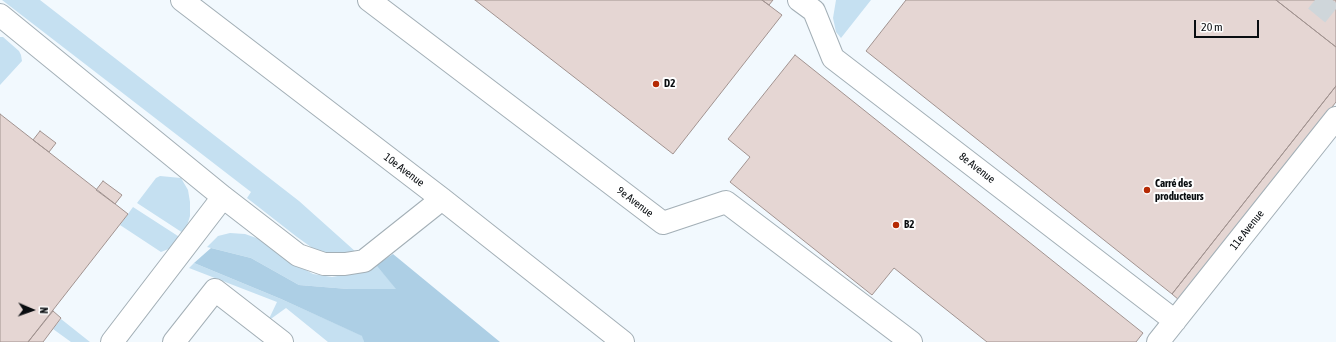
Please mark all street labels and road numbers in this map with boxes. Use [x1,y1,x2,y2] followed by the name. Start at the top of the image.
[381,150,427,190] street label: 10e Avenue
[956,150,998,186] street label: 8e Avenue
[614,184,656,220] street label: 9e Avenue
[1227,207,1267,253] street label: 11e Avenue

